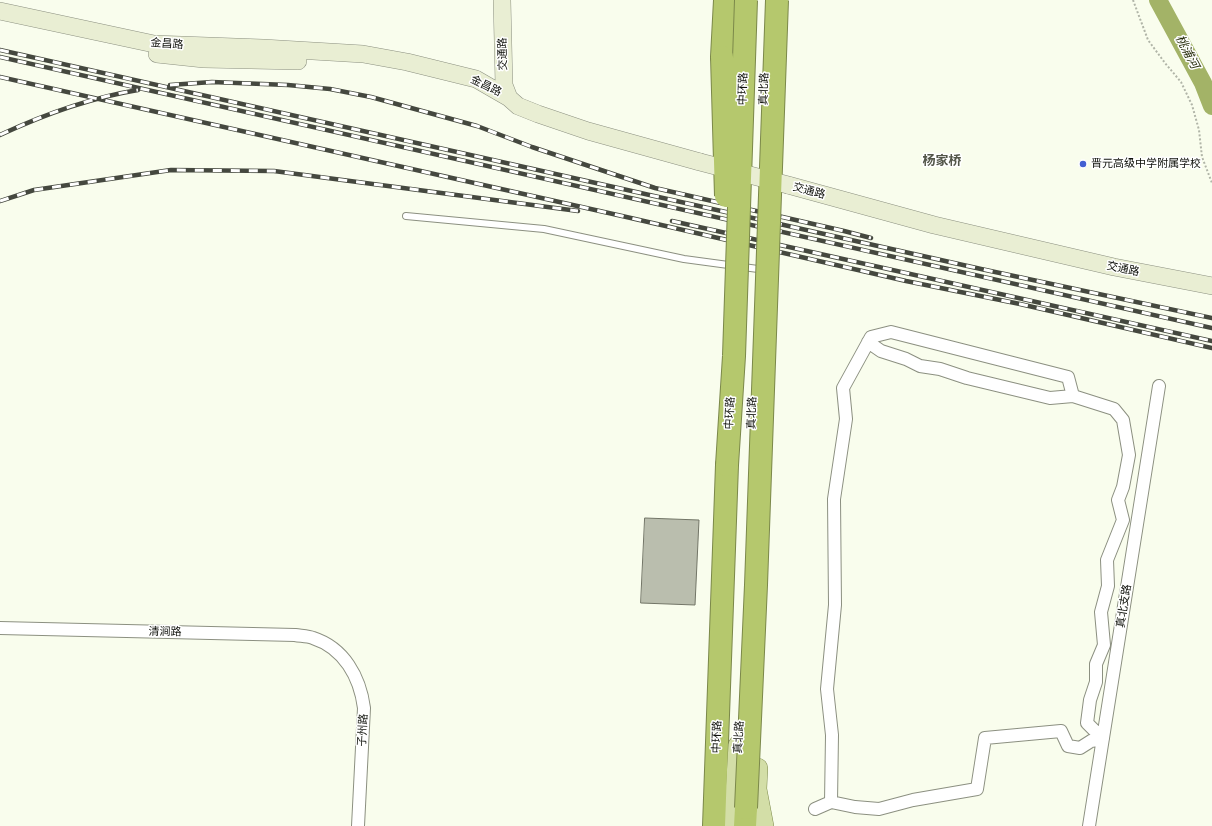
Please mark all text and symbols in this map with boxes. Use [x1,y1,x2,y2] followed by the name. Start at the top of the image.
[1172,33,1202,71] water label: 桃浦河
[150,36,184,52] street label: 金昌路
[496,37,510,71] street label: 交通路
[736,72,750,106] street label: 中环路
[757,72,771,106] street label: 真北路
[468,73,504,99] street label: 金昌路
[923,153,961,169] district label: 杨家桥
[1091,157,1201,171] place label: 晋元高级中学附属学校
[1078,159,1088,169] marker: 晋元高级中学附属学校
[791,180,827,202] street label: 交通路
[1105,259,1141,279] street label: 交通路
[723,396,737,430] street label: 中环路
[745,396,759,430] street label: 真北路
[1114,583,1134,629] street label: 真北支路
[148,625,182,639] street label: 清涧路
[356,713,370,747] street label: 子州路
[710,720,724,754] street label: 中环路
[732,720,746,754] street label: 真北路

